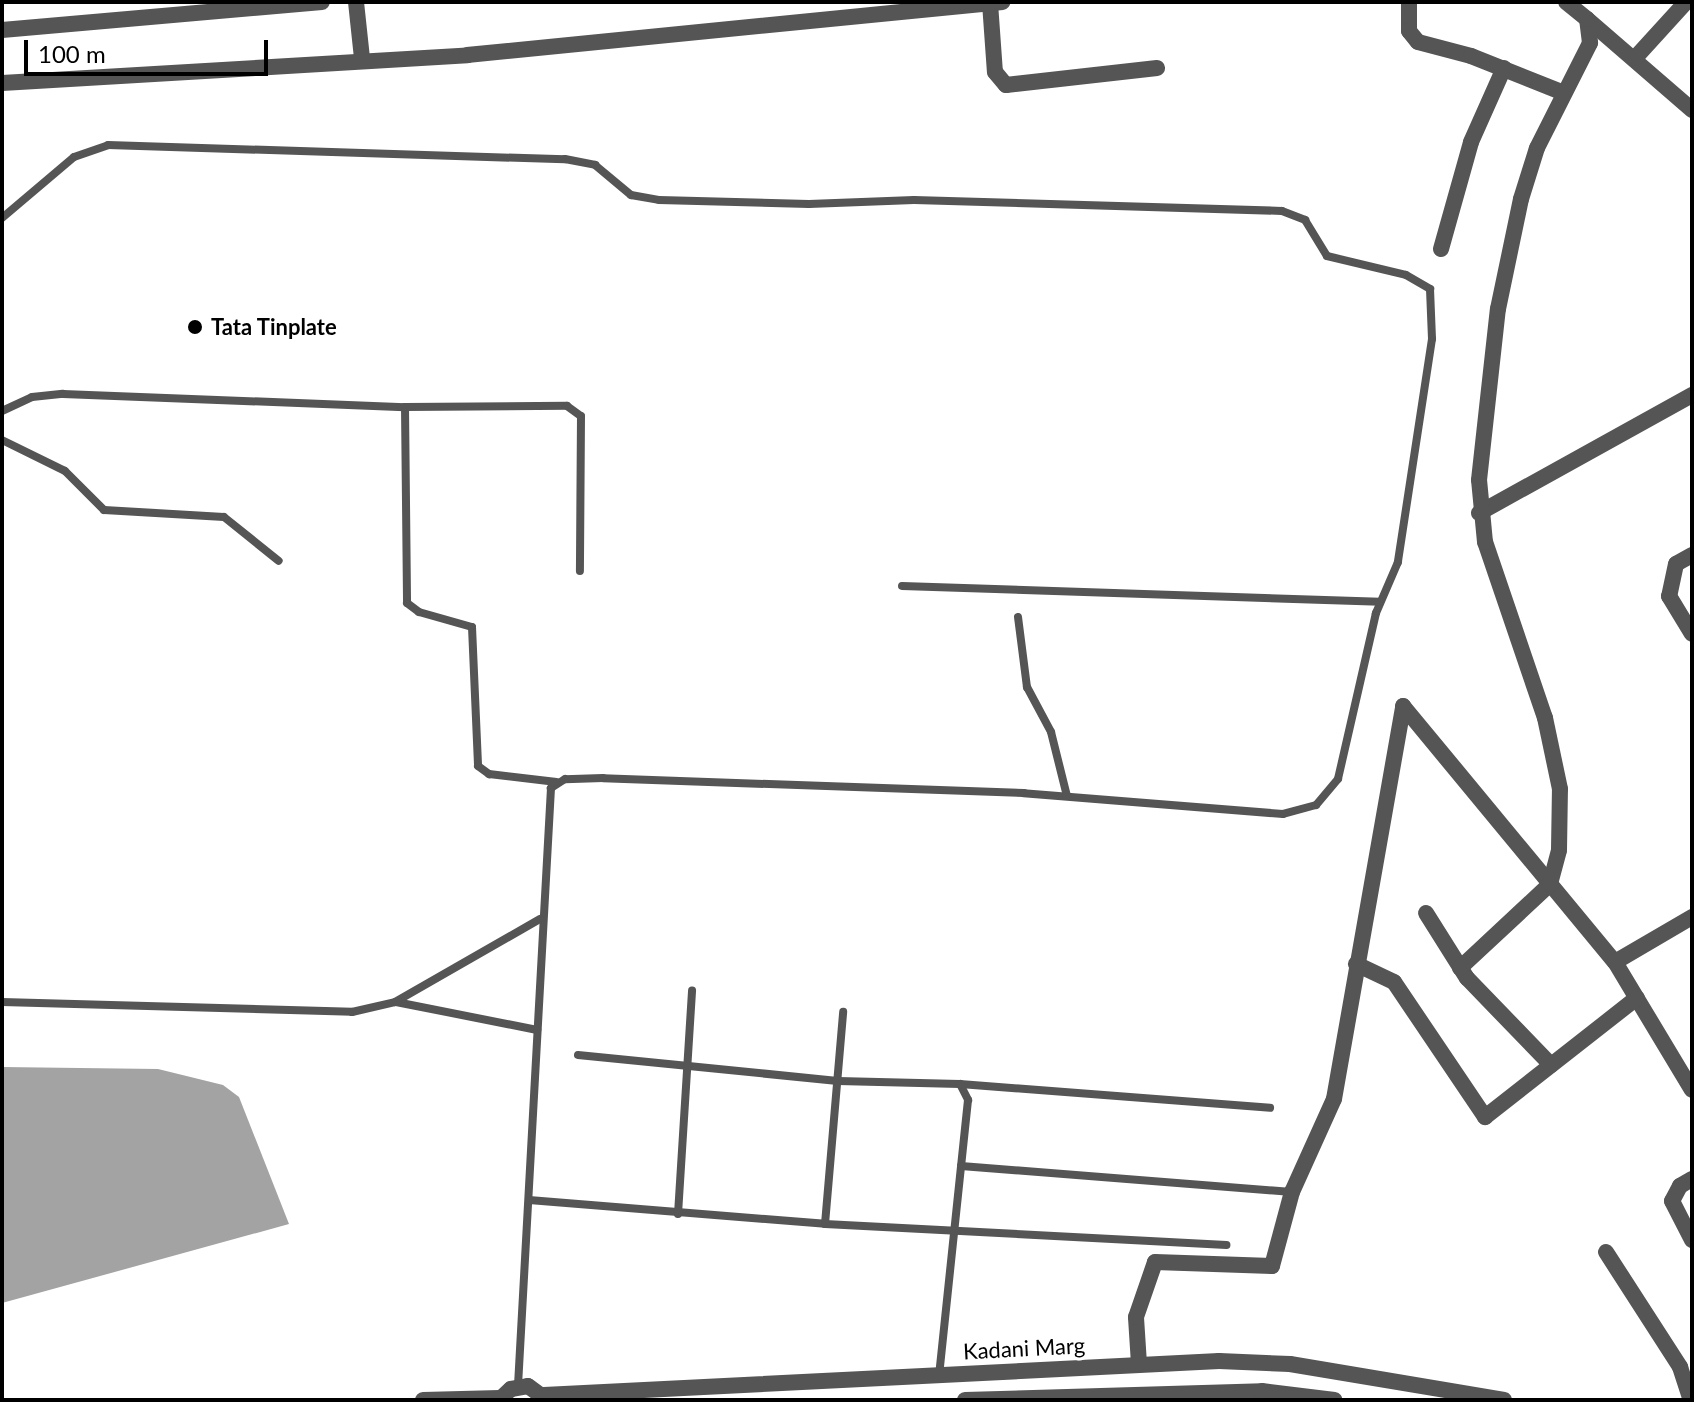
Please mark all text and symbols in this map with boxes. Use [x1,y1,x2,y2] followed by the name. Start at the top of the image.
[28,24,272,74] scale bar
[38,39,106,68] text: 100 m
[211,314,337,340] place label: Tata Tinplate
[186,318,204,336] marker: Tata Tinplate
[962,1332,1086,1364] street label: Kadani Marg

